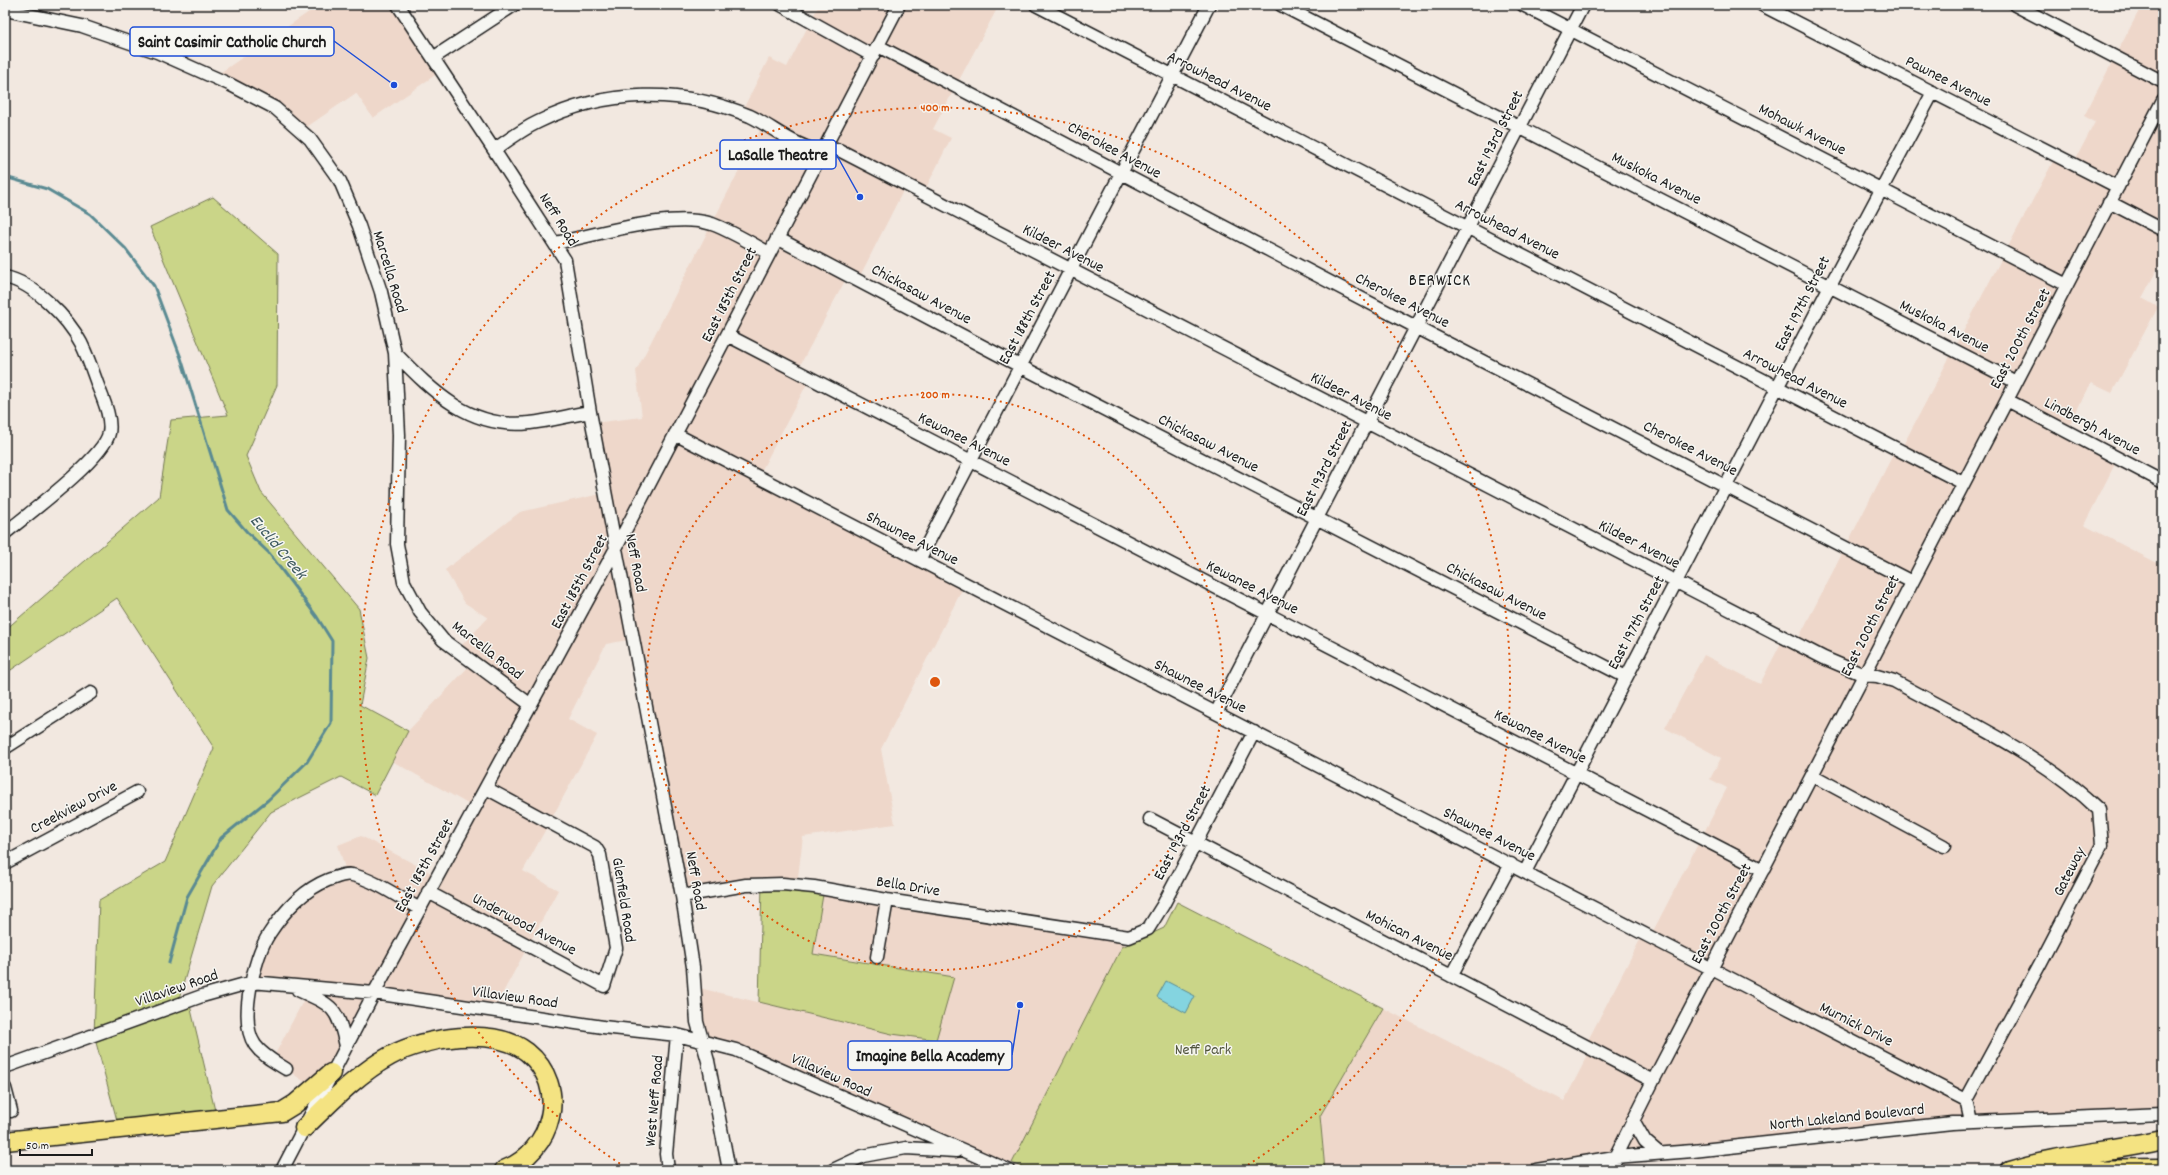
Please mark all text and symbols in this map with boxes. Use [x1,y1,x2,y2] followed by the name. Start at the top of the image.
[130,27,334,56] callout: Saint Casimir Catholic Church
[138,32,326,56] text: Saint Casimir Catholic Church
[1163,46,1275,118] street label: Arrowhead Avenue
[1901,50,1995,114] street label: Pawnee Avenue
[1462,87,1530,191] street label: East 193rd Street
[1754,98,1850,162] street label: Mohawk Avenue
[920,100,950,117] text: 400 m
[1063,117,1165,185] street label: Cherokee Avenue
[720,140,836,169] callout: LaSalle Theatre
[728,145,828,169] text: LaSalle Theatre
[1607,146,1705,212] street label: Muskoka Avenue
[533,189,583,251] street label: Neff Road
[1451,194,1563,266] street label: Arrowhead Avenue
[1018,219,1108,279] street label: Kildeer Avenue
[366,228,412,316] street label: Marcella Road
[696,243,764,347] street label: East 185th Street
[1769,252,1837,355] street label: East 197th Street
[867,259,975,331] street label: Chickasaw Avenue
[994,267,1062,369] street label: East 188th Street
[1351,267,1453,335] street label: Cherokee Avenue
[1409,270,1471,294] district label: BERWICK
[1985,284,2057,394] street label: East 200th Street
[1895,294,1993,360] street label: Muskoka Avenue
[1739,343,1851,415] street label: Arrowhead Avenue
[1306,367,1396,427] street label: Kildeer Avenue
[920,387,950,404] text: 200 m
[2040,392,2144,462] street label: Lindbergh Avenue
[914,407,1014,473] street label: Kewanee Avenue
[1153,409,1263,479] street label: Chickasaw Avenue
[1639,415,1741,483] street label: Cherokee Avenue
[1291,417,1359,521] street label: East 193rd Street
[862,506,962,572] street label: Shawnee Avenue
[243,511,312,587] water label: Euclid Creek
[1594,515,1684,575] street label: Kildeer Avenue
[545,531,615,633] street label: East 185th Street
[618,532,652,594] street label: Neff Road
[1202,555,1302,621] street label: Kewanee Avenue
[1441,557,1551,627] street label: Chickasaw Avenue
[1835,571,1907,681] street label: East 200th Street
[1602,572,1672,674] street label: East 197th Street
[446,616,528,686] street label: Marcella Road
[1150,654,1250,720] street label: Shawnee Avenue
[928,675,942,689] centre of rings
[1490,704,1590,770] street label: Kewanee Avenue
[26,775,122,841] street label: Creekview Drive
[1148,781,1218,885] street label: East 193rd Street
[1439,802,1539,868] street label: Shawnee Avenue
[390,815,460,917] street label: East 185th Street
[2048,843,2092,901] street label: Gateway
[679,850,711,912] street label: Neff Road
[605,856,641,944] street label: Glenfield Road
[1686,859,1758,969] street label: East 200th Street
[874,871,942,903] street label: Bella Drive
[468,888,580,962] street label: Underwood Avenue
[1361,904,1457,968] street label: Mohican Avenue
[132,964,222,1014] street label: Villaview Road
[471,981,559,1015] street label: Villaview Road
[1815,997,1897,1053] street label: Murnick Drive
[1175,1039,1231,1062] park label: Neff Park
[848,1041,1012,1070] callout: Imagine Bella Academy
[856,1046,1005,1070] text: Imagine Bella Academy
[787,1048,875,1104] street label: Villaview Road
[640,1054,670,1148] street label: West Neff Road
[1768,1098,1926,1138] street label: North Lakeland Boulevard
[20,1131,92,1157] scale bar
[26,1138,49,1155] text: 50 m

